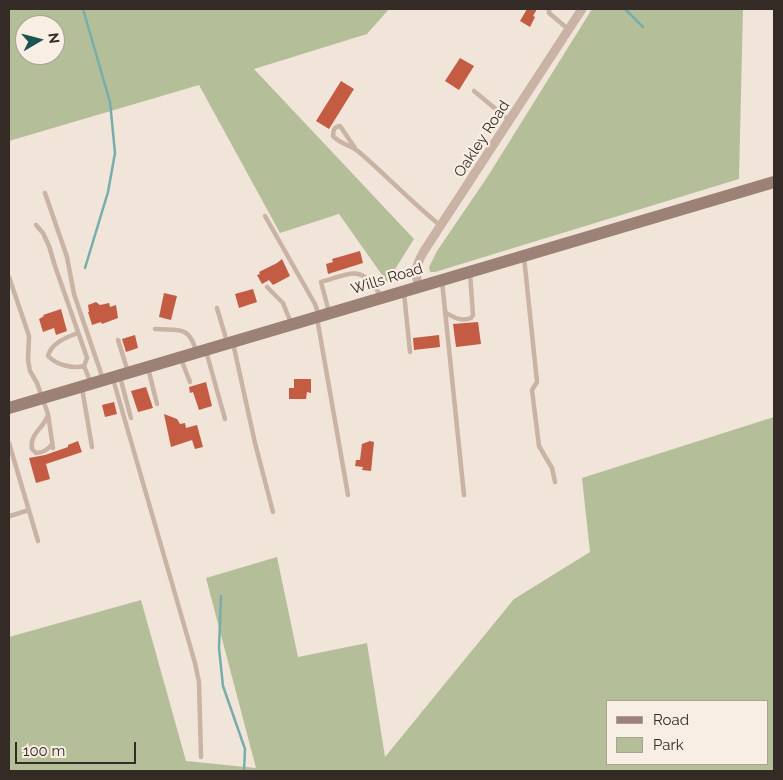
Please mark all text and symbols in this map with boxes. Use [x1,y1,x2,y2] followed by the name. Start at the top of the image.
[15,15,65,65] north arrow
[45,32,63,44] text: N
[451,97,513,181] street label: Oakley Road
[349,260,425,298] street label: Wills Road
[606,700,768,765] legend
[653,711,689,729] text: Road
[18,732,139,764] scale bar
[653,736,684,754] text: Park
[23,742,65,760] text: 100 m

